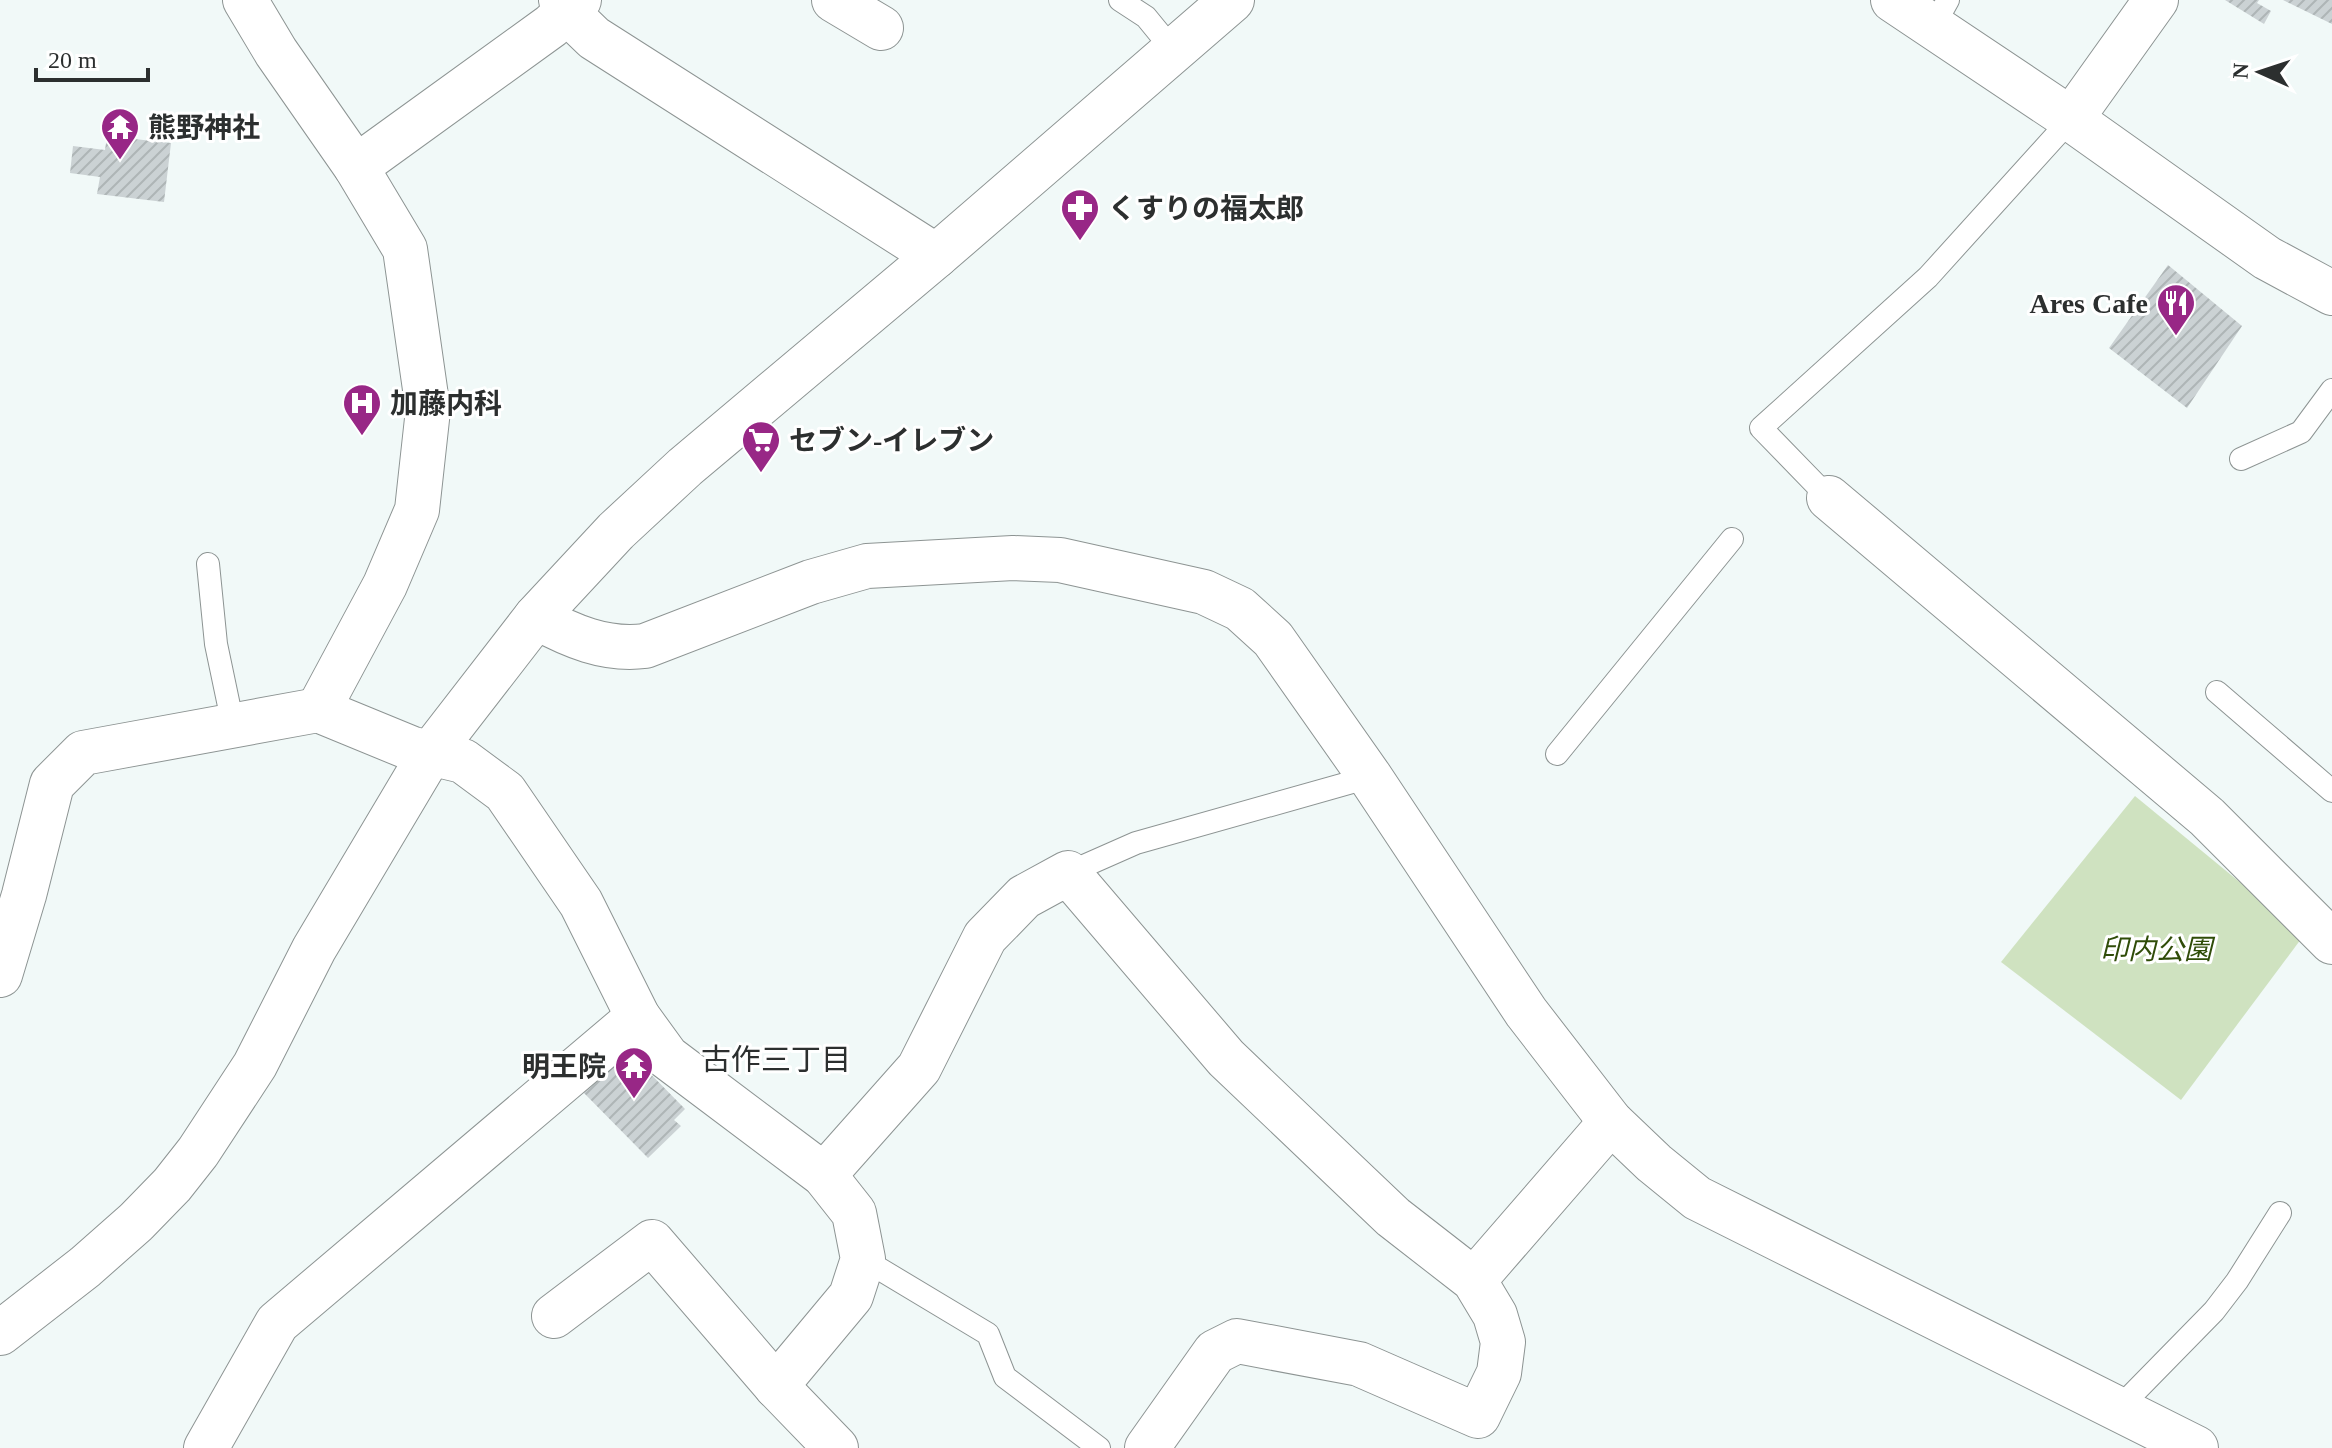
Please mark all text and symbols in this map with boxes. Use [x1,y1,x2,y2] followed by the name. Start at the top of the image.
[36,32,148,82] scale bar
[2220,32,2300,112] north arrow
[48,47,97,73] text: 20 m
[2228,62,2253,80] text: N
[99,106,141,161] temple icon: 熊野神社
[148,112,260,143] place label: 熊野神社
[1059,187,1101,242] pharmacy icon: くすりの福太郎
[1108,193,1304,224] place label: くすりの福太郎
[2155,282,2197,337] restaurant icon: Ares Cafe
[2030,288,2148,319] place label: Ares Cafe
[341,382,383,437] hospital icon: 加藤内科
[390,388,502,419] place label: 加藤内科
[740,419,782,474] supermarket icon: セブン-イレブン
[789,425,994,456] place label: セブン-イレブン
[2100,934,2216,965] park label: 印内公園
[701,1043,851,1076] district label: 古作三丁目
[613,1045,655,1100] temple icon: 明王院
[522,1051,606,1082] place label: 明王院

